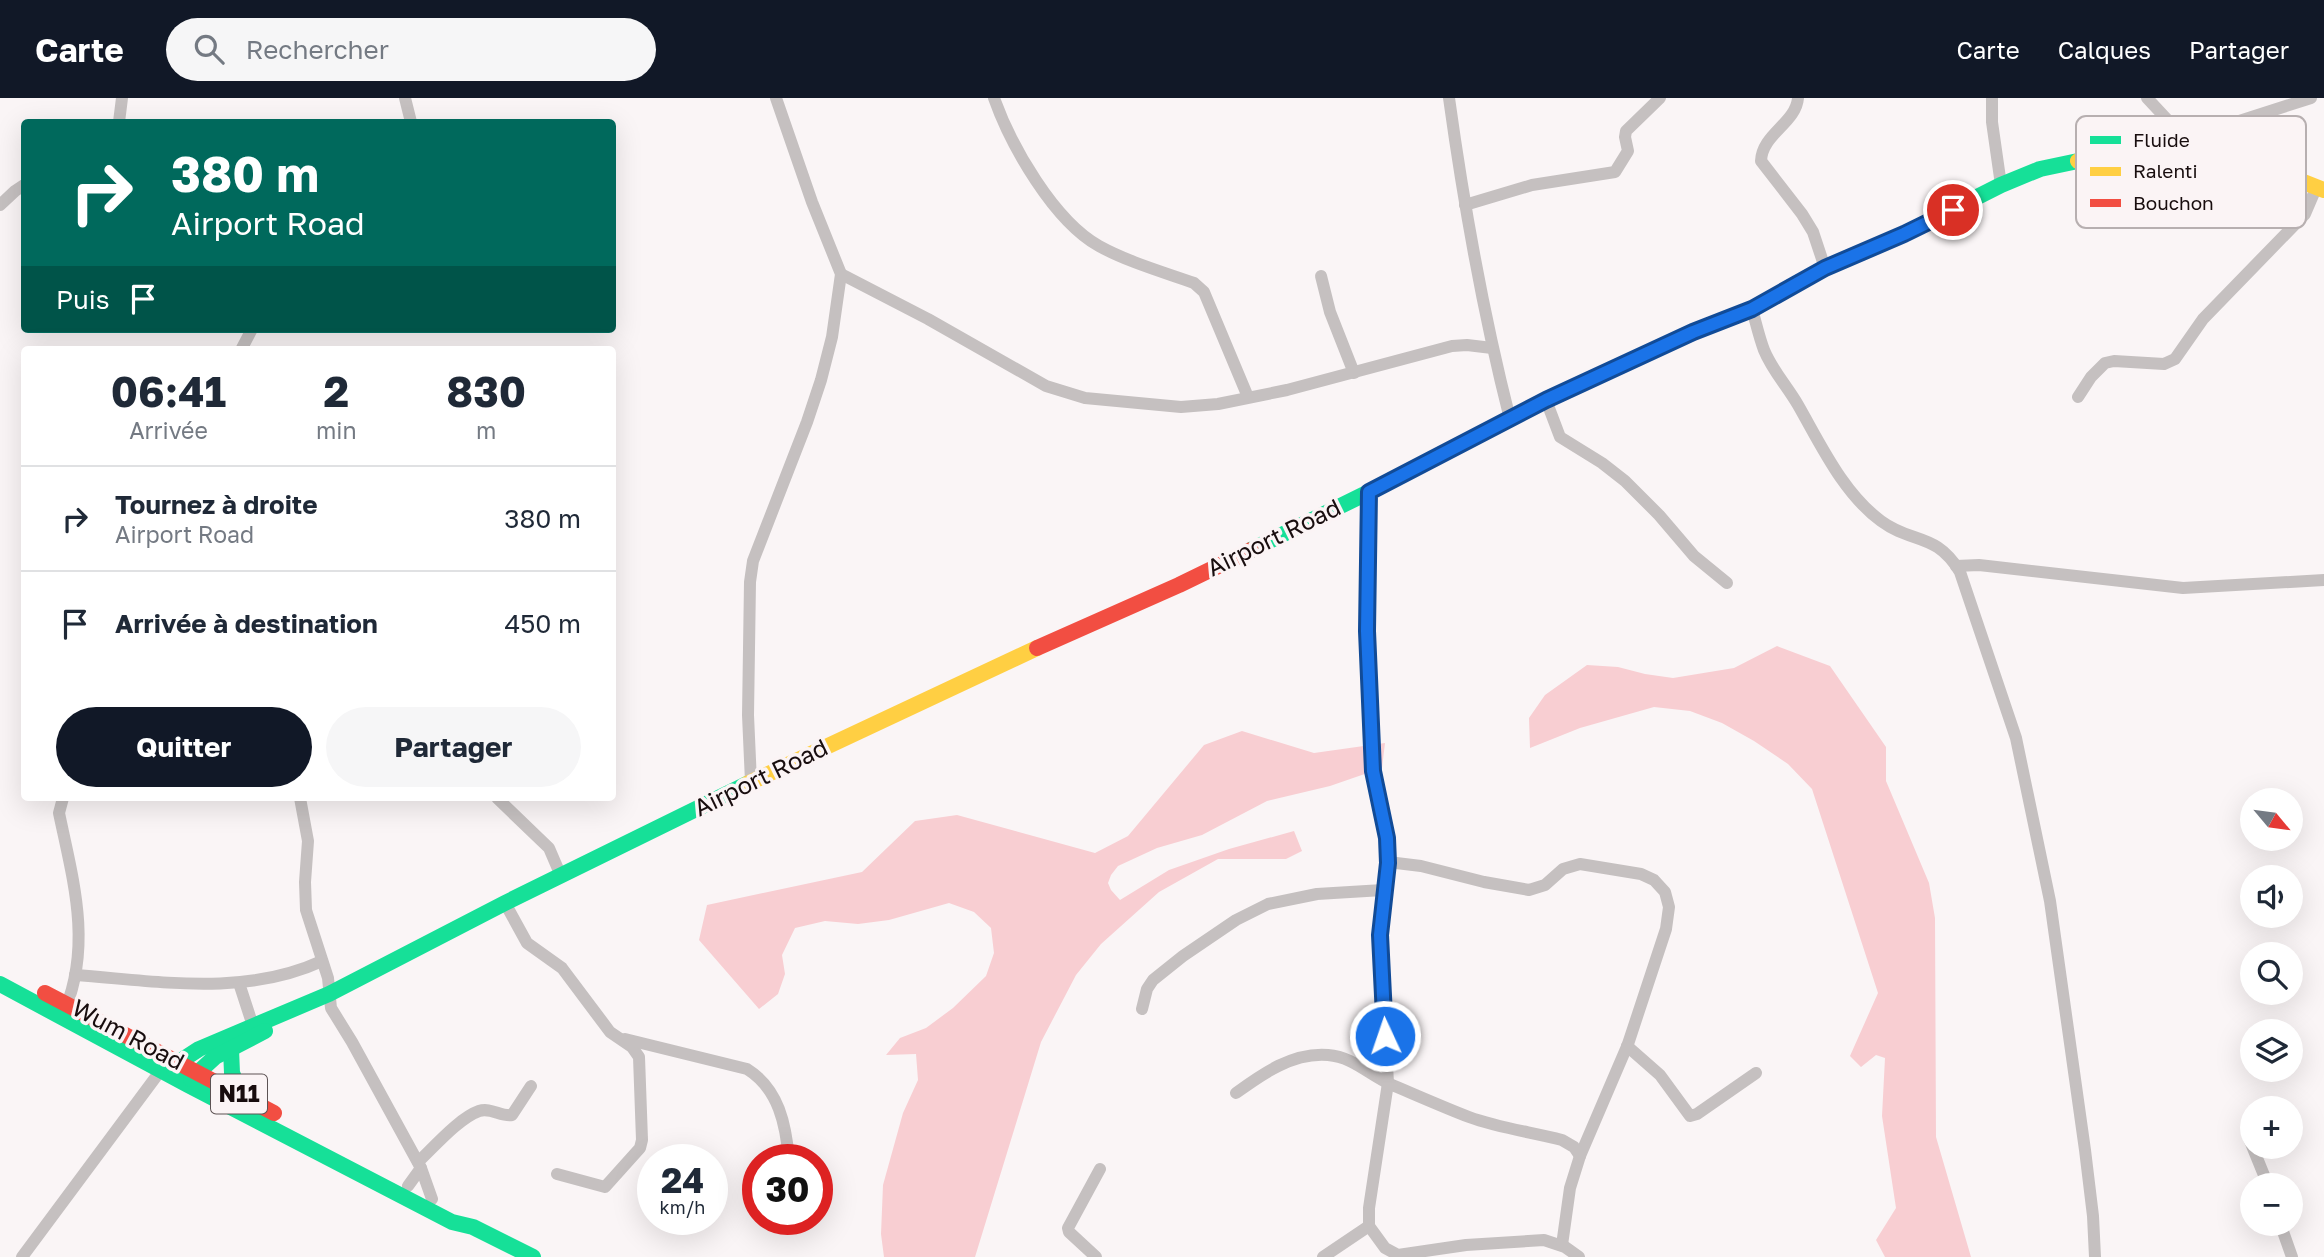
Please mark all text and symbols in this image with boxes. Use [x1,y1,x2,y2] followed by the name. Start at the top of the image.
[166,18,656,81] search box
[35,30,124,69] text: Carte
[190,30,228,68] icon: search
[246,34,389,65] text: Rechercher
[1956,35,2020,64] text: Carte
[2058,35,2151,64] text: Calques
[2189,35,2289,64] text: Partager
[2076,116,2306,228] legend
[2133,128,2190,151] text: Fluide
[171,144,319,203] text: 380 m
[56,147,147,238] icon: right
[2133,159,2198,182] text: Ralenti
[1923,180,1983,240] pin
[1934,191,1972,229] icon: arrive
[2133,191,2214,214] text: Bouchon
[171,204,365,242] text: Airport Road
[124,280,162,318] icon: arrive
[56,284,110,315] text: Puis
[111,366,226,416] text: 06:41
[323,366,349,416] text: 2
[446,366,526,416] text: 830
[129,416,208,444] text: Arrivée
[316,416,357,444] text: min
[476,416,496,444] text: m
[115,489,318,520] text: Tournez à droite
[1202,492,1345,582] street label: Airport Road
[56,500,94,538] icon: right
[504,503,581,534] text: 380 m
[115,520,254,548] text: Airport Road
[56,605,94,643] icon: arrive
[115,608,378,639] text: Arrivée à destination
[504,608,581,639] text: 450 m
[56,707,312,787] button: Quitter
[326,707,581,787] button: Partager
[689,732,832,822] street label: Airport Road
[2240,788,2303,850] north arrow
[2240,788,2303,1236] map controls
[2240,865,2303,928] button: sound
[2240,942,2303,1005] button: search
[68,992,190,1075] street label: Wum Road
[1348,999,1422,1073] position arrow
[2240,1019,2303,1082] button: layers
[211,1074,267,1113] road number: N11
[2240,1096,2303,1159] button: +
[742,1144,833,1235] speed limit sign: 30
[661,1159,704,1201] text: 24
[2240,1173,2303,1236] button: −
[660,1196,705,1218] text: km/h

